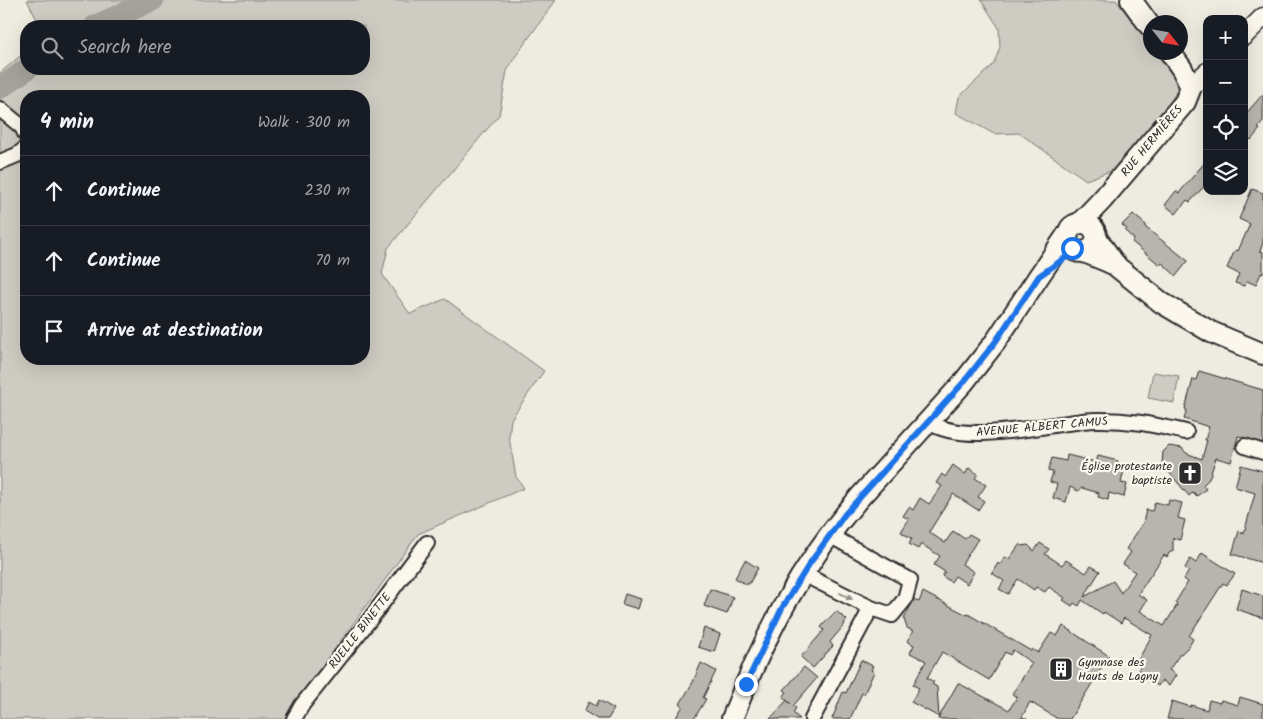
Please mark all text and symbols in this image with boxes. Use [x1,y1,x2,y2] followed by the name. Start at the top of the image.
[1143,15,1188,60] north arrow
[1203,15,1248,195] map controls
[1203,15,1248,60] button: +
[20,20,370,75] search box
[78,33,172,63] text: Search here
[38,34,66,62] icon: search
[1203,60,1248,105] button: −
[1116,100,1188,181] street label: RUE HERMIÈRES
[1203,105,1248,150] button: locate
[40,106,94,139] text: 4 min
[258,110,350,135] text: Walk · 300 m
[1203,150,1248,195] button: layers
[87,176,160,206] text: Continue
[40,177,68,205] icon: ahead
[304,178,350,203] text: 230 m
[1061,237,1084,260] route start
[87,246,160,276] text: Continue
[40,247,68,275] icon: ahead
[315,248,350,273] text: 70 m
[87,316,263,346] text: Arrive at destination
[40,317,68,345] icon: arrive
[975,412,1109,442] street label: AVENUE ALBERT CAMUS
[1081,457,1173,490] place label: Église protestante baptiste
[1177,460,1203,486] church icon: Église protestante baptiste
[324,588,397,673] street label: RUELLE BINETTE
[839,592,854,600] one-way arrow
[1078,653,1158,686] place label: Gymnase des Hauts de Lagny
[1048,656,1074,682] building icon: Gymnase des Hauts de Lagny
[735,673,758,696] route end

